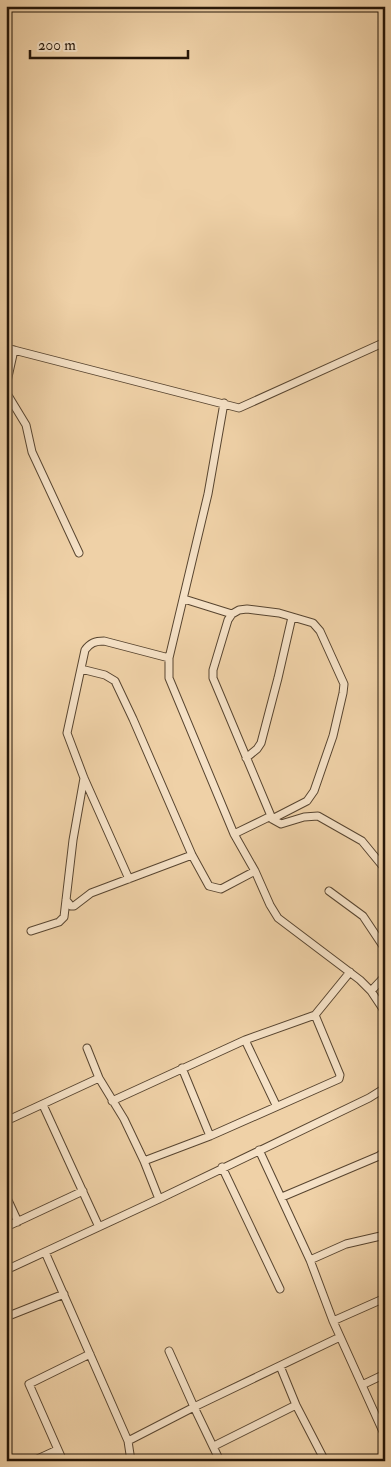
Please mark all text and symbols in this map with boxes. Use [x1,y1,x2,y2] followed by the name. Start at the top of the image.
[30,28,188,60] scale bar
[38,36,76,55] text: 200 m

